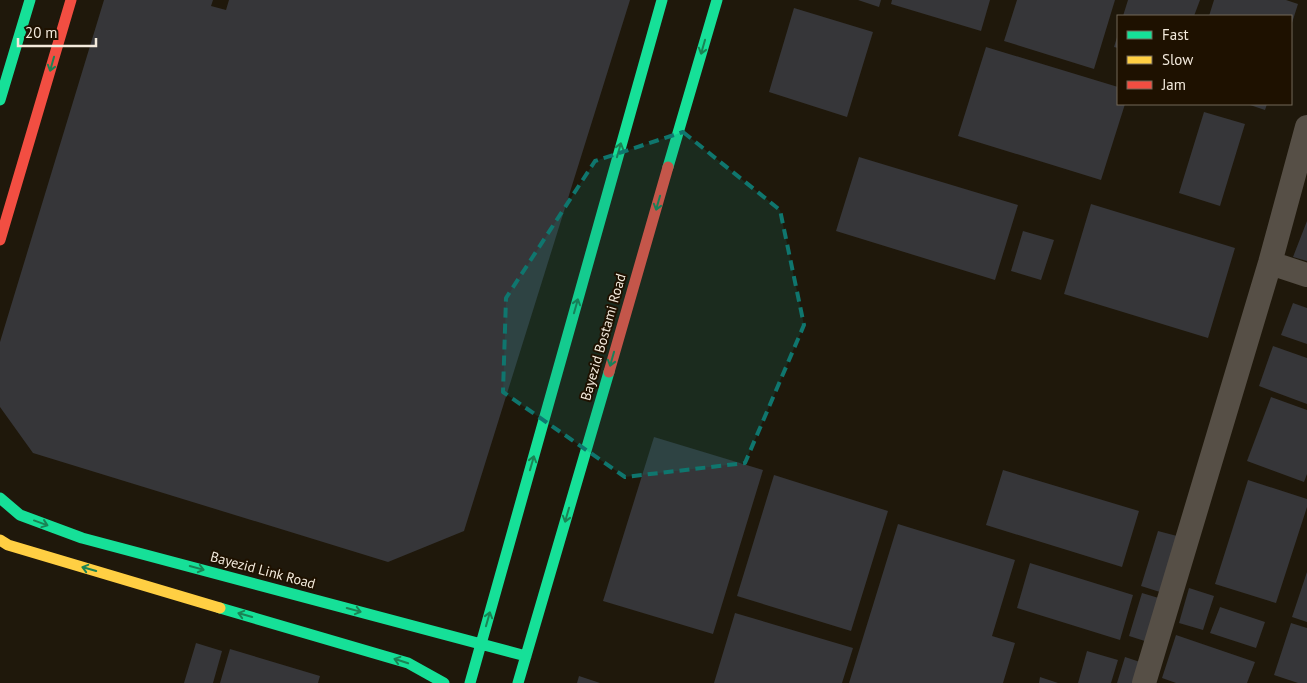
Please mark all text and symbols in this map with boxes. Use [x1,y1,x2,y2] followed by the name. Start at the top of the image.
[18,15,95,47] scale bar
[1117,15,1292,105] legend
[25,23,58,42] text: 20 m
[1162,25,1189,44] text: Fast
[698,38,708,54] one-way arrow
[1162,50,1193,69] text: Slow
[47,55,57,71] one-way arrow
[1161,75,1186,94] text: Jam
[615,142,625,158] one-way arrow
[652,194,662,210] one-way arrow
[576,271,630,403] street label: Bayezid Bostami Road
[571,299,581,315] one-way arrow
[607,350,617,366] one-way arrow
[527,455,537,471] one-way arrow
[561,506,571,522] one-way arrow
[33,519,48,528] one-way arrow
[208,547,318,593] street label: Bayezid Link Road
[81,564,97,574] one-way arrow
[189,564,205,573] one-way arrow
[346,606,362,615] one-way arrow
[237,610,253,620] one-way arrow
[484,612,493,628] one-way arrow
[393,656,409,666] one-way arrow

